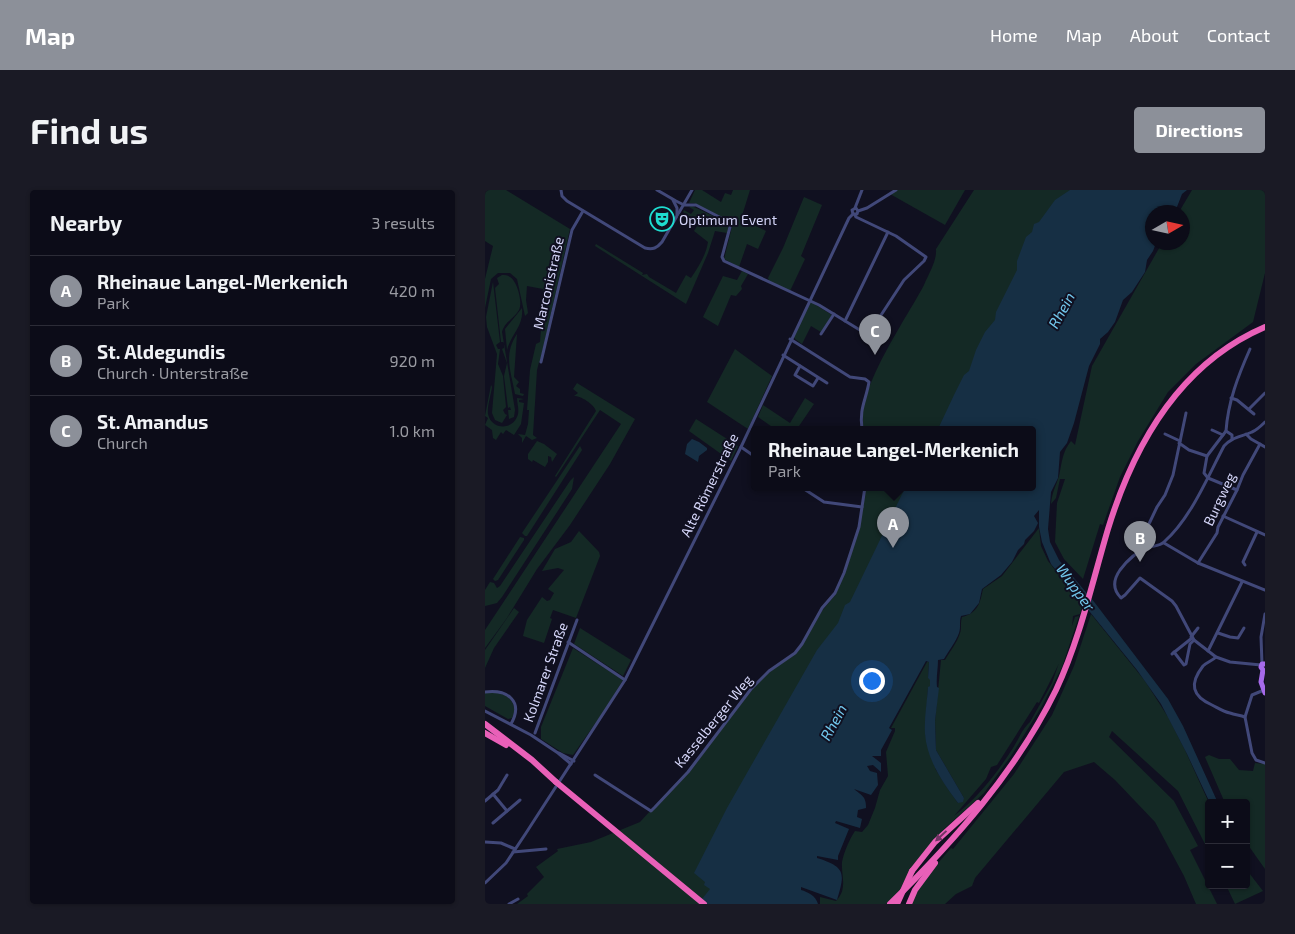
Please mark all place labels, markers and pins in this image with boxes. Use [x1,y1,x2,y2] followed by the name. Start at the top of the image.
[649,206,675,232] theatre icon: Optimum Event
[679,211,777,228] place label: Optimum Event
[859,314,891,355] pin: C
[877,507,909,548] pin: A
[1124,521,1156,562] pin: B

